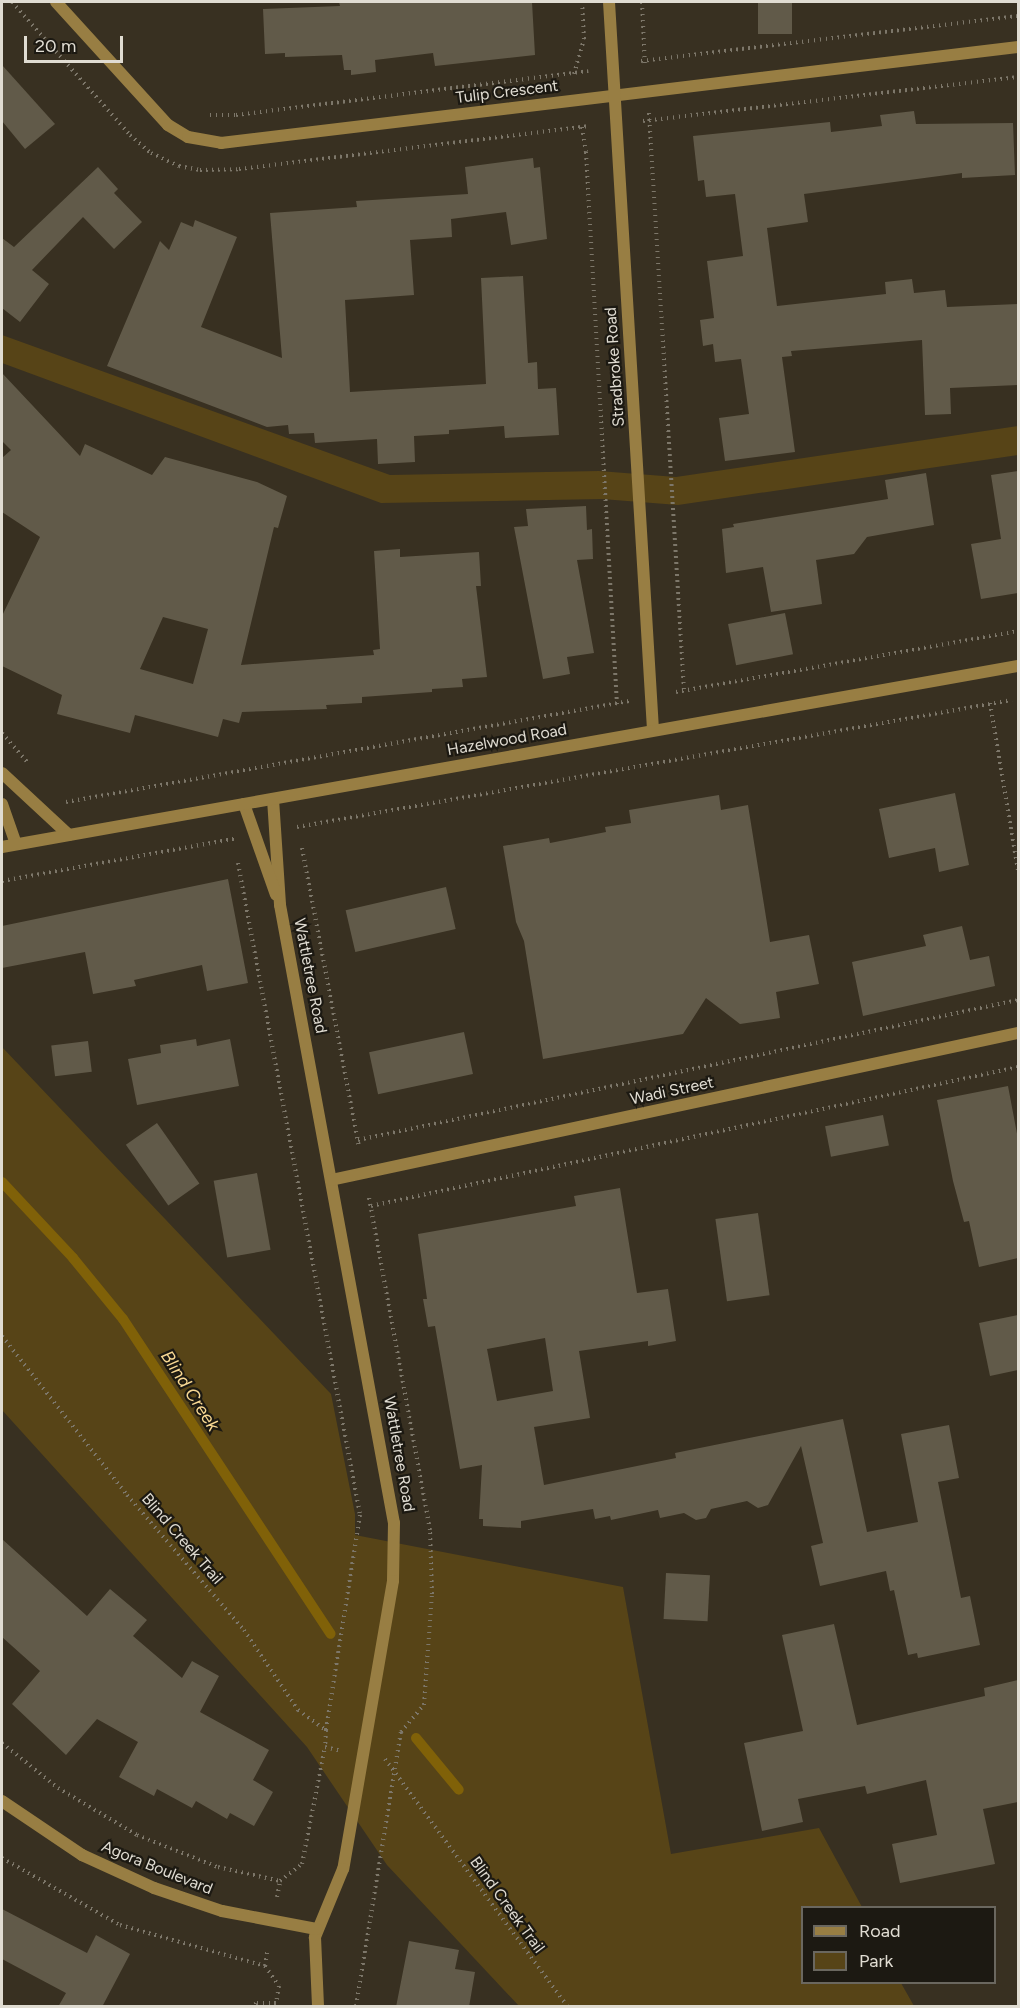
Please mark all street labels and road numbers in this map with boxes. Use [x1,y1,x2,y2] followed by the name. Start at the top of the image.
[455,76,559,108] street label: Tulip Crescent
[601,306,629,428] street label: Stradbroke Road
[446,720,568,760] street label: Hazelwood Road
[289,917,331,1035] street label: Wattletree Road
[629,1073,715,1109] street label: Wadi Street
[379,1395,419,1513] street label: Wattletree Road
[137,1490,227,1588] street label: Blind Creek Trail
[99,1837,215,1899] street label: Agora Boulevard
[466,1853,548,1957] street label: Blind Creek Trail

